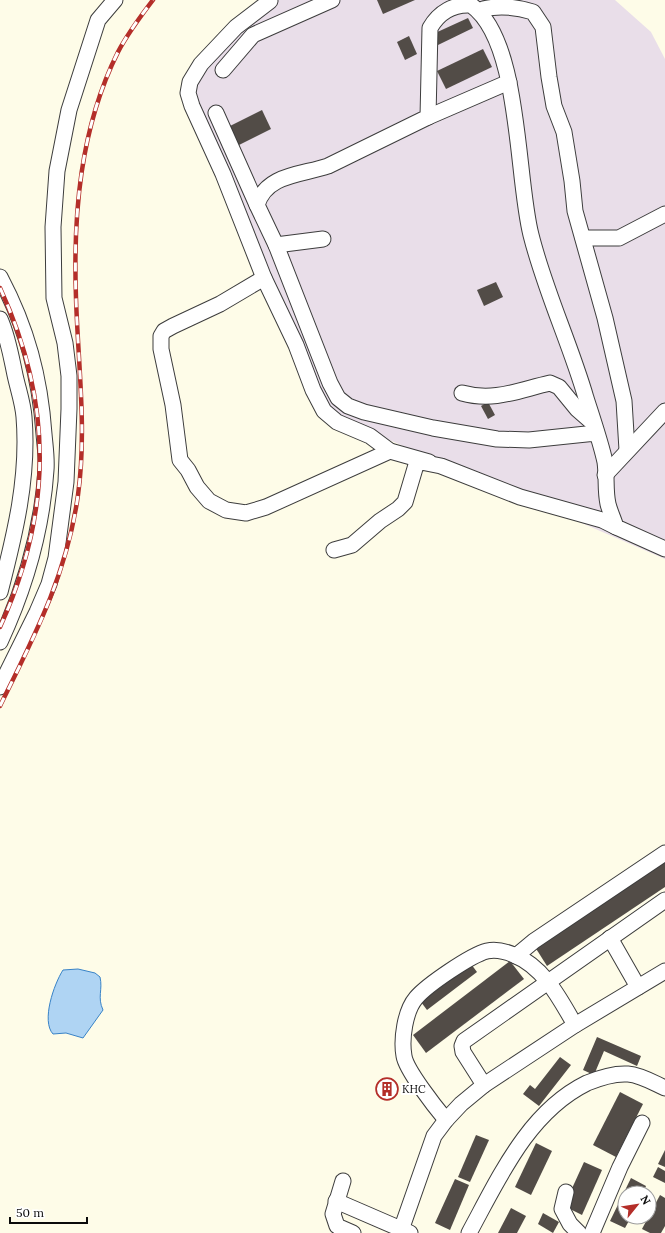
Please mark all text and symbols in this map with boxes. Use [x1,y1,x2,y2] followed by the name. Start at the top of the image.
[374,1076,400,1102] building icon: КНС
[402,1082,426,1096] place label: КНС
[617,1185,657,1225] north arrow
[637,1193,654,1208] text: N
[10,1199,87,1225] scale bar
[16,1205,44,1220] text: 50 m

